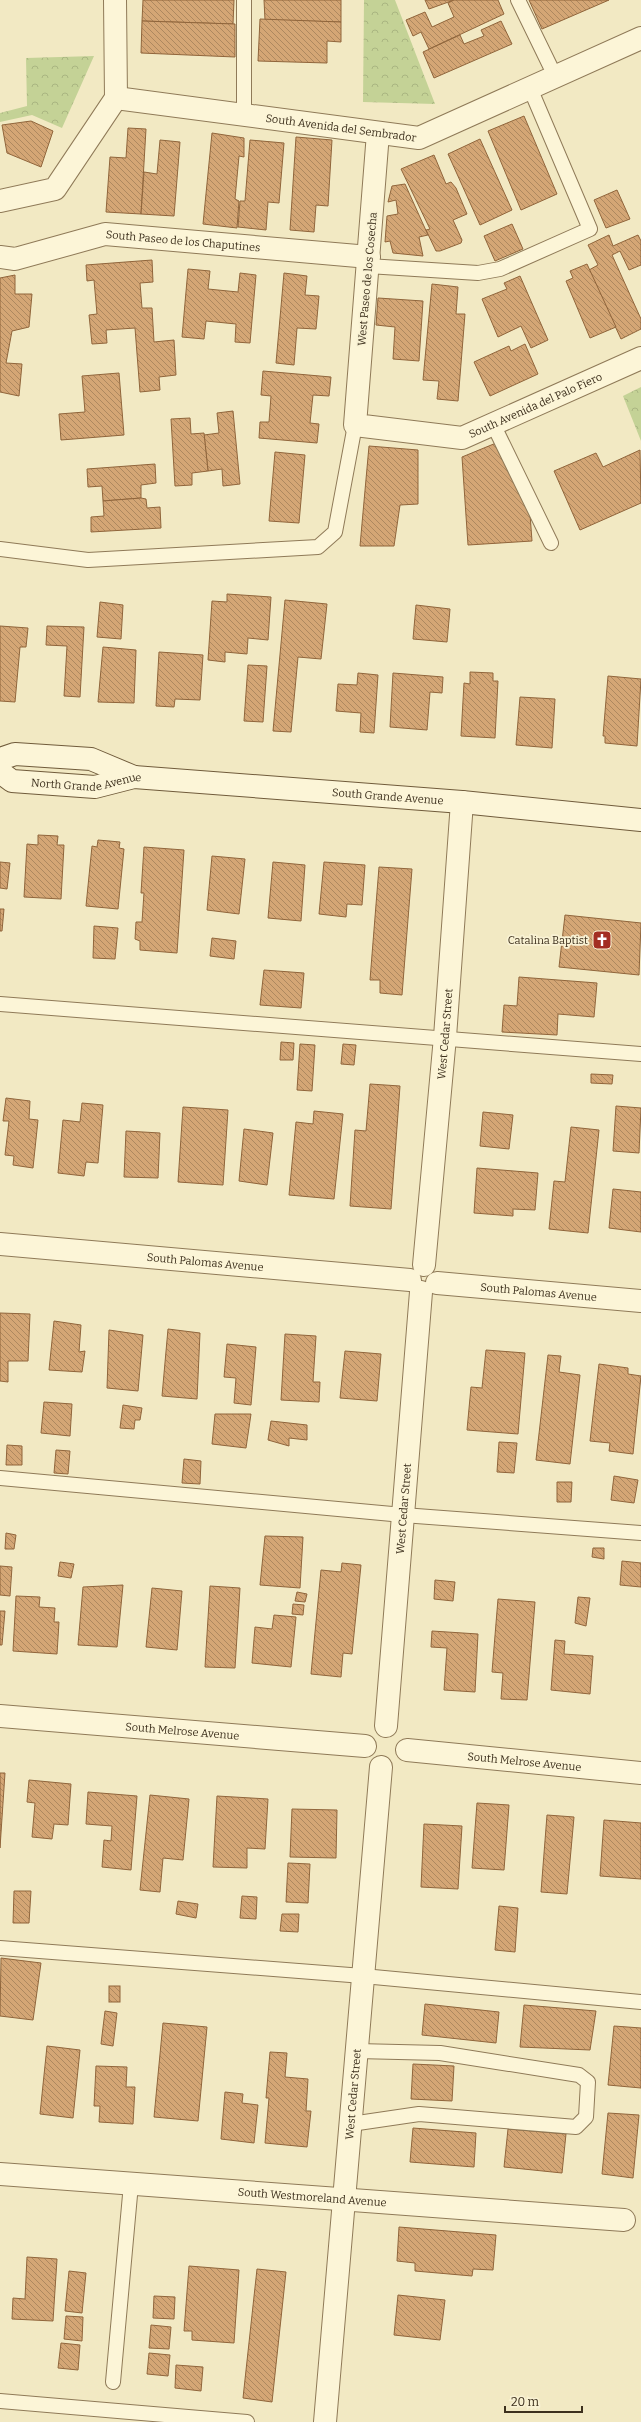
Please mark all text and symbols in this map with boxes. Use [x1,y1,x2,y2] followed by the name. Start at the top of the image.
[265,112,417,145] street label: South Avenida del Sembrador
[355,212,380,347] street label: West Paseo de los Cosecha
[105,228,261,255] street label: South Paseo de los Chaputines
[467,370,604,441] street label: South Avenida del Palo Fiero
[31,771,142,794] street label: North Grande Avenue
[332,786,444,808] street label: South Grande Avenue
[591,929,613,951] church icon: Catalina Baptist
[508,934,588,947] place label: Catalina Baptist
[435,988,455,1080] street label: West Cedar Street
[146,1251,264,1274] street label: South Palomas Avenue
[480,1281,597,1304] street label: South Palomas Avenue
[394,1463,414,1555] street label: West Cedar Street
[125,1720,240,1743] street label: South Melrose Avenue
[467,1750,582,1774] street label: South Melrose Avenue
[343,2048,364,2140] street label: West Cedar Street
[237,2186,387,2209] street label: South Westmoreland Avenue
[505,2388,582,2414] scale bar
[511,2395,540,2409] text: 20 m

